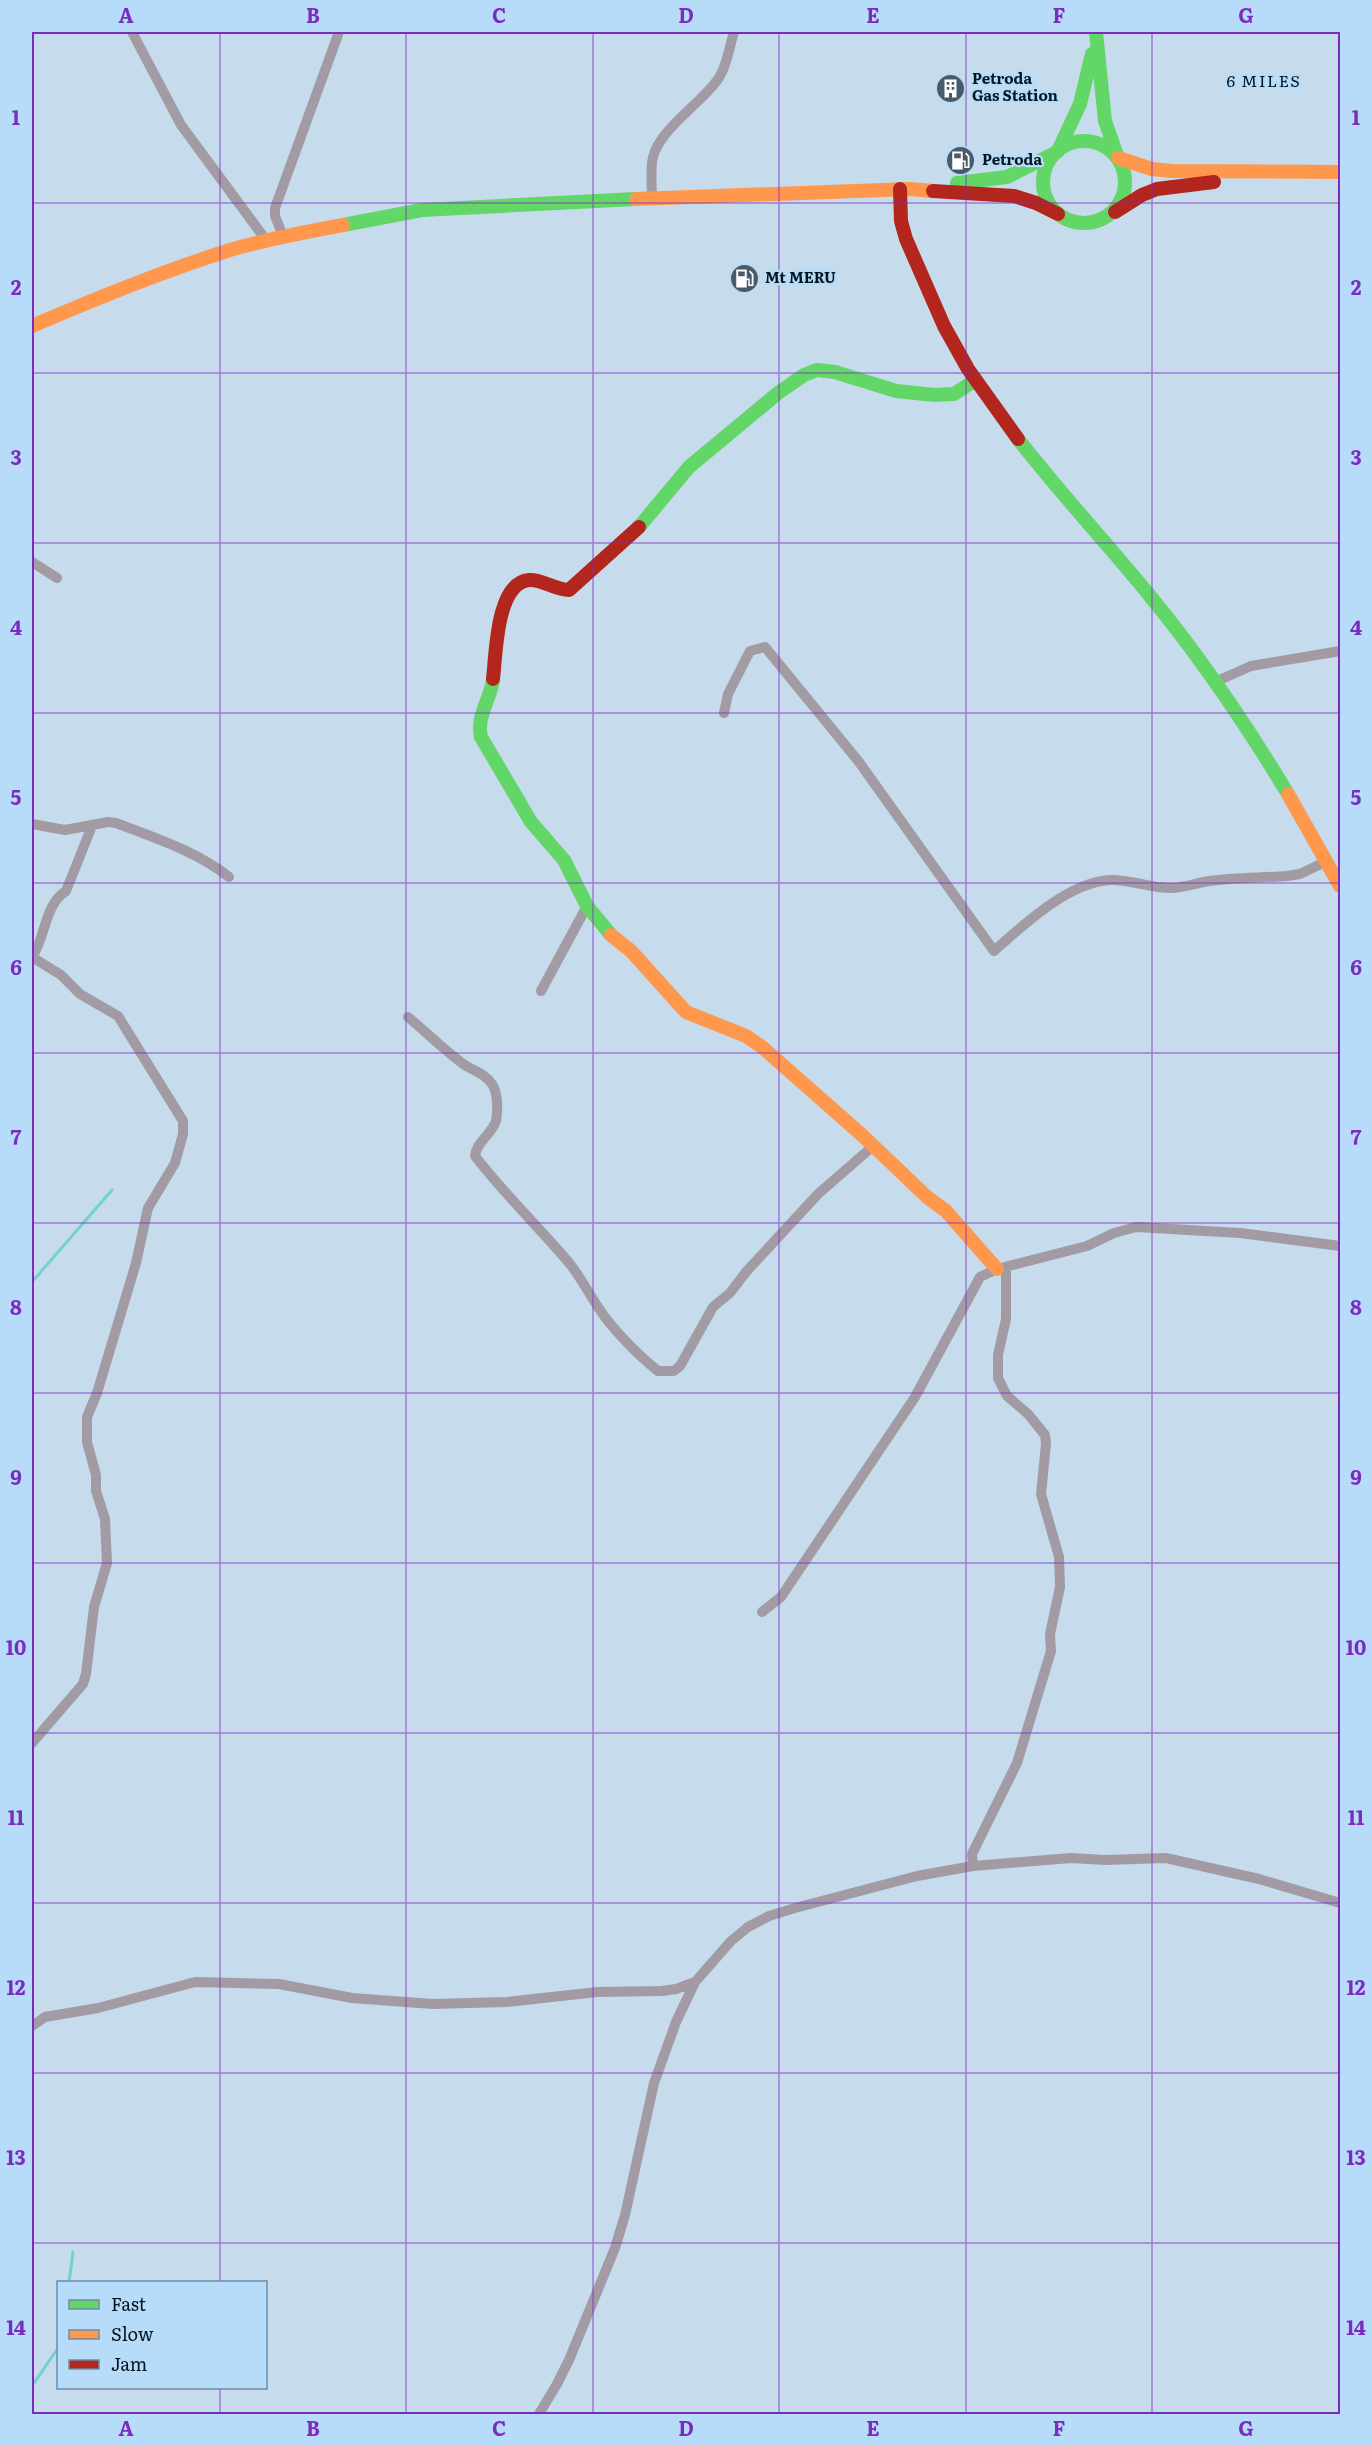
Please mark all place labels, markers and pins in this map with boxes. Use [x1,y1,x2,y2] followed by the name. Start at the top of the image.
[972,66,1059,106] place label: Petroda Gas Station
[935,72,967,104] building icon: Petroda Gas Station
[945,144,977,176] fuel station icon: Petroda
[982,147,1042,170] place label: Petroda
[728,262,760,294] fuel station icon: Mt MERU
[765,265,836,288] place label: Mt MERU

